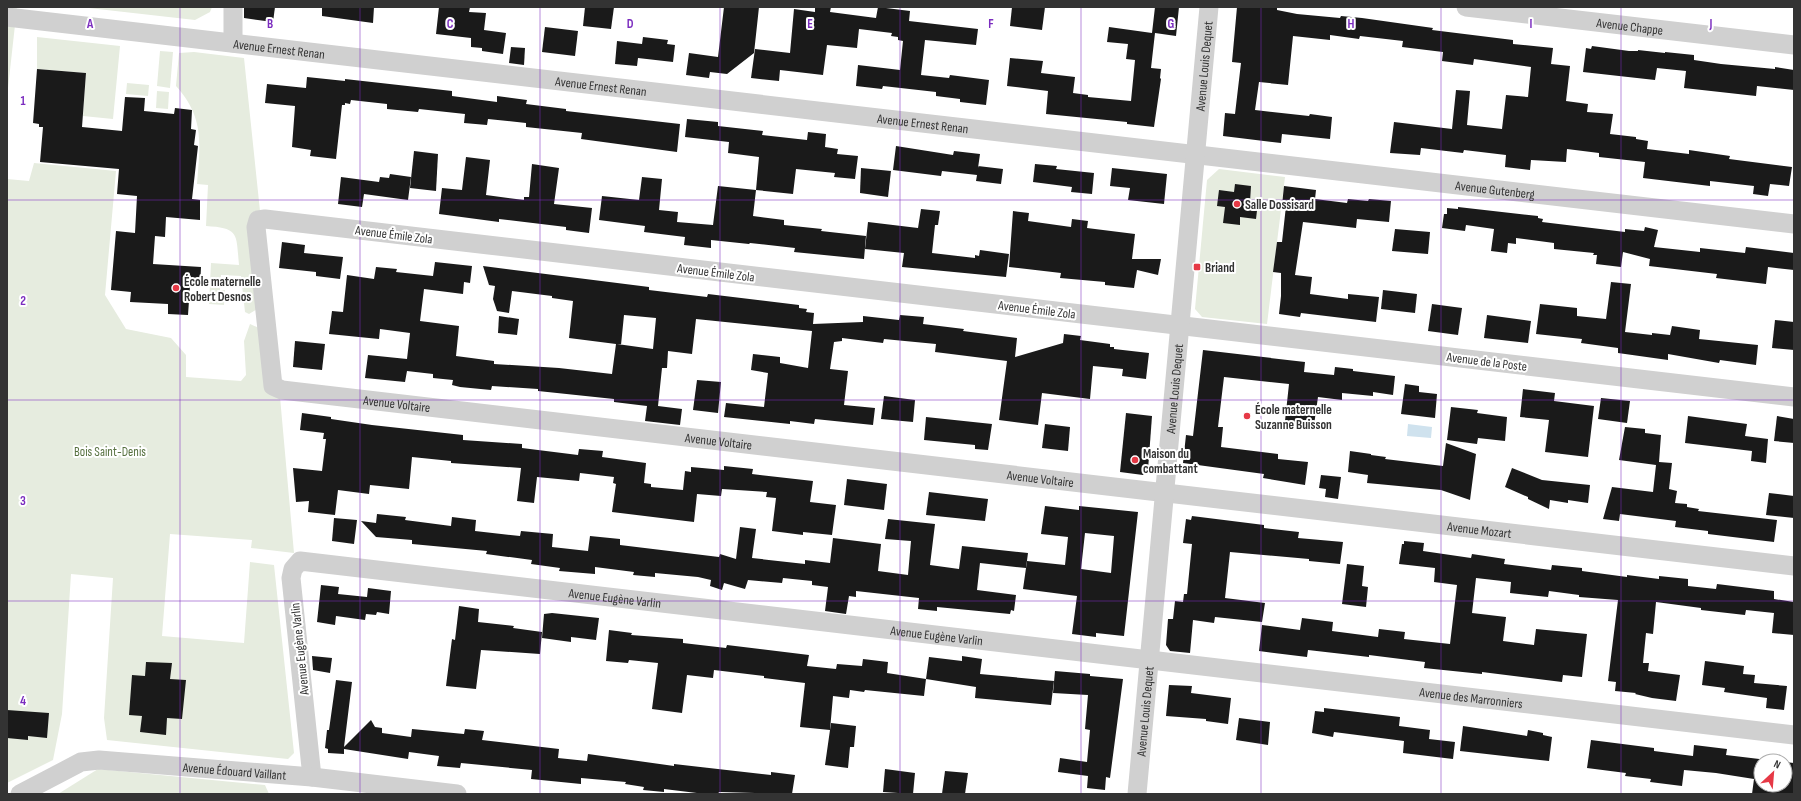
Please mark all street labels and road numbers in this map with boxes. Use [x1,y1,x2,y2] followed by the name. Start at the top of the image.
[1595,15,1664,39] street label: Avenue Chappe
[1192,20,1217,113] street label: Avenue Louis Dequet
[232,36,326,63] street label: Avenue Ernest Renan
[553,73,647,100] street label: Avenue Ernest Renan
[875,111,969,137] street label: Avenue Ernest Renan
[1453,178,1535,203] street label: Avenue Gutenberg
[353,222,433,248] street label: Avenue Émile Zola
[675,260,755,286] street label: Avenue Émile Zola
[996,297,1076,323] street label: Avenue Émile Zola
[1163,343,1187,435] street label: Avenue Louis Dequet
[1445,349,1528,375] street label: Avenue de la Poste
[361,392,431,416] street label: Avenue Voltaire
[683,430,753,454] street label: Avenue Voltaire
[1005,467,1075,491] street label: Avenue Voltaire
[1445,519,1512,542] street label: Avenue Mozart
[567,585,662,612] street label: Avenue Eugène Varlin
[287,602,313,697] street label: Avenue Eugène Varlin
[889,623,984,649] street label: Avenue Eugène Varlin
[1133,666,1158,758] street label: Avenue Louis Dequet
[1418,684,1524,712] street label: Avenue des Marronniers
[181,760,287,784] street label: Avenue Édouard Vaillant

